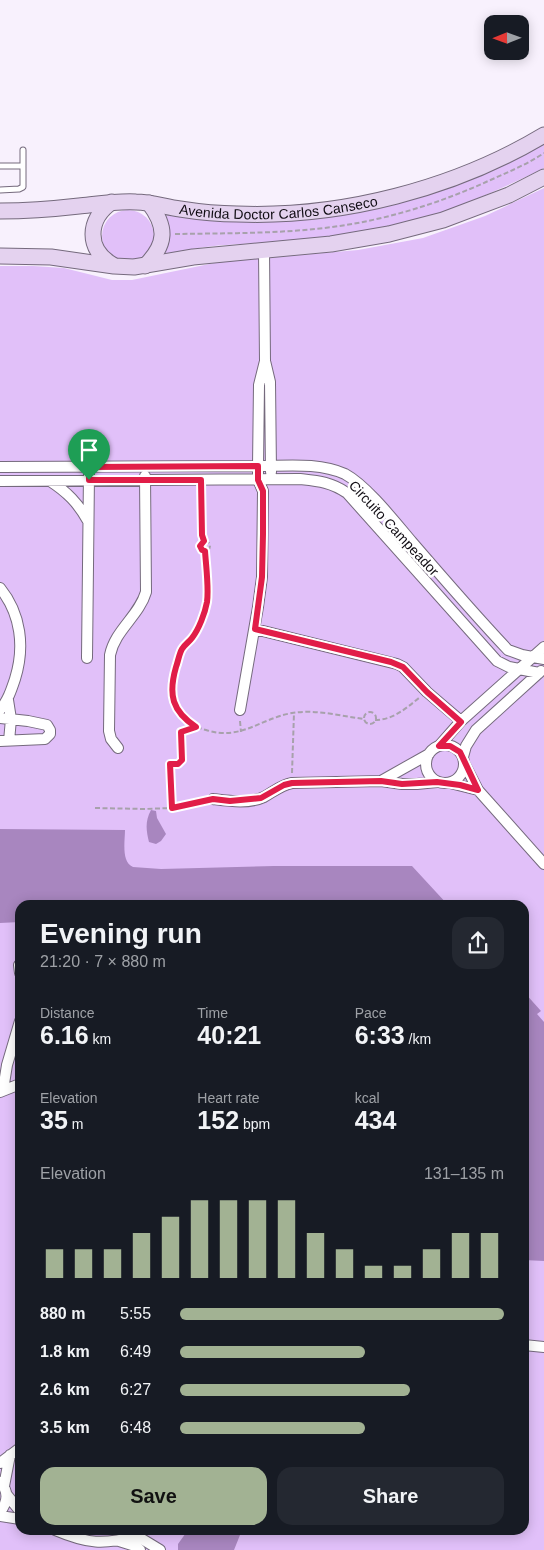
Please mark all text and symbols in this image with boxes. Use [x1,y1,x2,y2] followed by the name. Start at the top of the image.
[484,15,529,60] north arrow
[484,15,529,60] map controls
[178,193,379,222] street label: Avenida Doctor Carlos Canseco
[68,429,110,480] pin
[75,436,103,464] icon: arrive
[346,477,443,579] street label: Circuito Campeador
[452,917,504,969] button: share
[40,918,202,949] text: Evening run
[40,953,166,970] text: 21:20 · 7 × 880 m
[40,1005,94,1021] text: Distance
[197,1005,228,1021] text: Time
[355,1005,387,1021] text: Pace
[40,1021,89,1049] text: 6.16
[197,1021,261,1049] text: 40:21
[355,1021,405,1049] text: 6:33
[89,1031,111,1047] text: km
[405,1031,431,1047] text: /km
[40,1090,98,1106] text: Elevation
[197,1090,260,1106] text: Heart rate
[355,1090,380,1106] text: kcal
[40,1106,68,1134] text: 35
[197,1106,239,1134] text: 152
[355,1106,396,1134] text: 434
[68,1116,83,1132] text: m
[239,1116,270,1132] text: bpm
[40,1165,106,1182] text: Elevation
[424,1165,504,1182] text: 131–135 m
[40,1305,85,1322] text: 880 m
[120,1305,151,1322] text: 5:55
[40,1343,90,1360] text: 1.8 km
[120,1343,151,1360] text: 6:49
[40,1381,90,1398] text: 2.6 km
[120,1381,151,1398] text: 6:27
[40,1419,90,1436] text: 3.5 km
[120,1419,151,1436] text: 6:48
[40,1467,267,1525] button: Save
[277,1467,504,1525] button: Share

